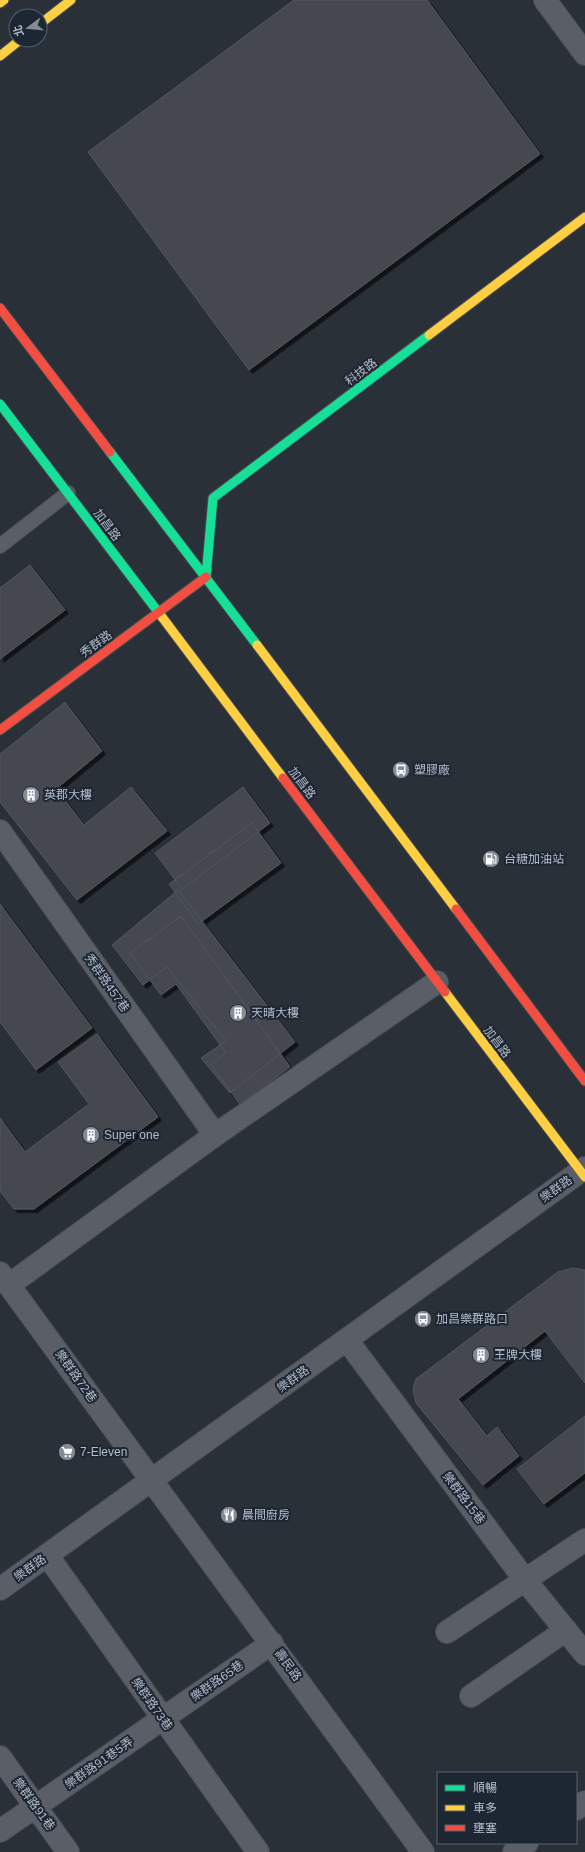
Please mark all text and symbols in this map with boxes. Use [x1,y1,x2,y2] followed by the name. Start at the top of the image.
[8,8,48,48] north arrow
[11,24,26,38] text: 北
[342,356,380,388] street label: 科技路
[91,506,123,544] street label: 加昌路
[77,628,115,660] street label: 秀群路
[391,760,411,780] bus stop icon: 塑膠廠
[414,763,450,777] place label: 塑膠廠
[286,764,318,802] street label: 加昌路
[21,785,41,805] building icon: 英郡大樓
[44,788,92,802] place label: 英郡大樓
[481,849,501,869] fuel station icon: 台糖加油站
[504,852,564,866] place label: 台糖加油站
[82,951,132,1015] street label: 秀群路457巷
[228,1003,248,1023] building icon: 天晴大樓
[251,1006,299,1020] place label: 天晴大樓
[481,1023,513,1061] street label: 加昌路
[81,1125,101,1145] building icon: Super one
[104,1128,160,1142] place label: Super one
[537,1173,575,1205] street label: 樂群路
[413,1309,433,1329] bus stop icon: 加昌樂群路口
[436,1312,508,1326] place label: 加昌樂群路口
[471,1345,491,1365] building icon: 王牌大樓
[52,1347,100,1405] street label: 樂群路72巷
[494,1348,542,1362] place label: 王牌大樓
[274,1363,312,1395] street label: 樂群路
[57,1442,77,1462] supermarket icon: 7-Eleven
[80,1445,127,1459] place label: 7-Eleven
[440,1469,488,1527] street label: 樂群路15巷
[219,1505,239,1525] restaurant icon: 晨間廚房
[242,1508,290,1522] place label: 晨間廚房
[11,1552,49,1584] street label: 樂群路
[272,1646,304,1684] street label: 壽民路
[188,1658,246,1704] street label: 樂群路65巷
[129,1675,175,1733] street label: 樂群路73巷
[62,1734,136,1792] street label: 樂群路91巷5弄
[437,1772,577,1844] legend
[10,1775,58,1833] street label: 樂群路91巷
[473,1781,497,1795] text: 順暢
[473,1801,497,1815] text: 車多
[473,1821,497,1835] text: 壅塞

